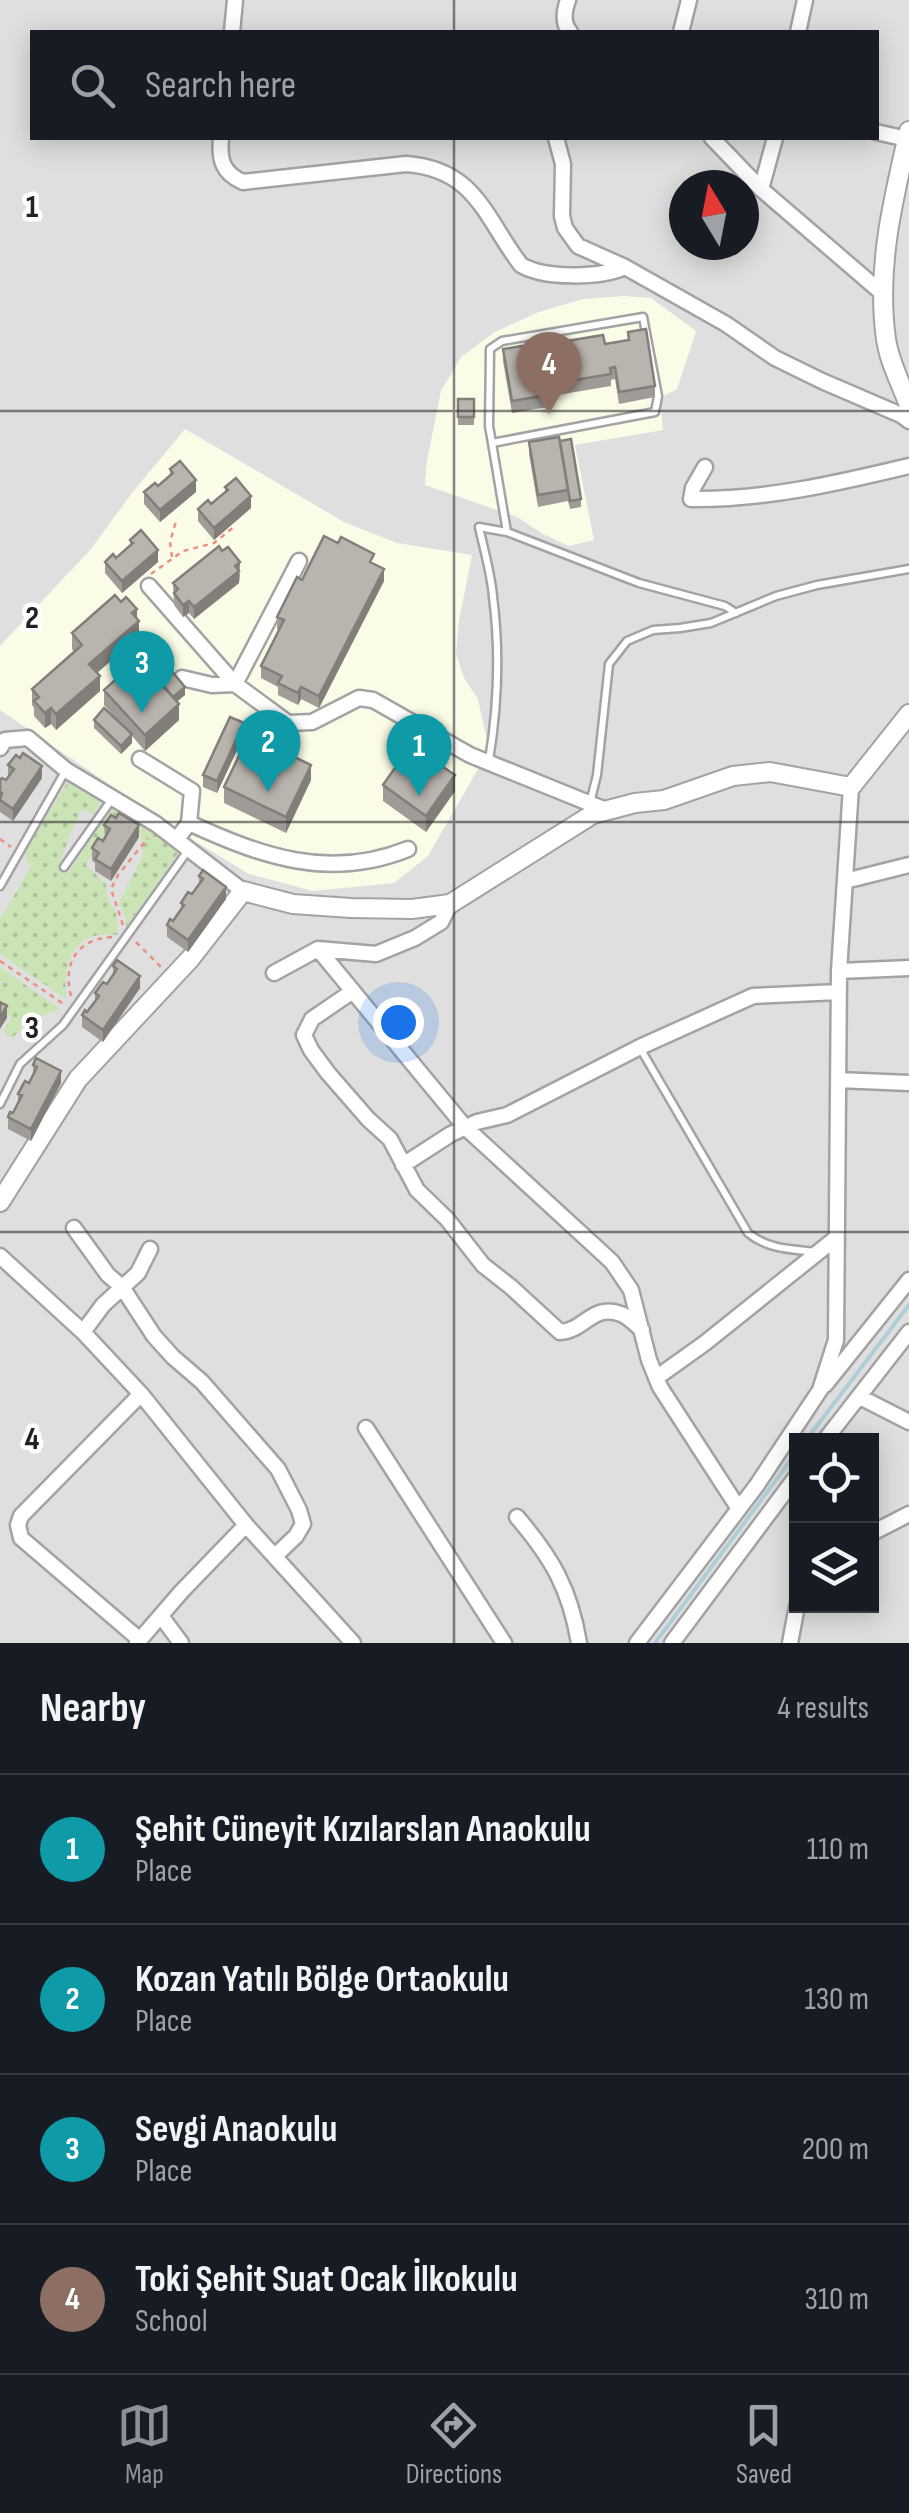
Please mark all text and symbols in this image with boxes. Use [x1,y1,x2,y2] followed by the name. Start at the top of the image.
[30,30,879,140] search box
[65,58,120,113] icon: search
[145,63,296,108] text: Search here
[669,170,759,260] north arrow
[26,188,39,227] text: 1
[516,332,582,414] pin: 4
[25,599,39,638] text: 2
[110,630,174,713] pin: 3
[236,710,300,792] pin: 2
[386,714,452,796] pin: 1
[373,997,424,1048] your location
[25,1009,39,1048] text: 3
[25,1420,40,1459] text: 4
[789,1433,879,1613] map controls
[789,1433,879,1523] button: locate
[789,1523,879,1613] button: layers
[40,1683,146,1734] text: Nearby
[777,1689,869,1728] text: 4 results
[135,1807,591,1852] text: Şehit Cüneyit Kızılarslan Anaokulu
[66,1830,79,1869] text: 1
[807,1830,869,1869] text: 110 m
[135,1852,192,1891] text: Place
[135,1957,509,2002] text: Kozan Yatılı Bölge Ortaokulu
[65,1980,80,2019] text: 2
[804,1980,869,2019] text: 130 m
[135,2002,192,2041] text: Place
[135,2107,337,2152] text: Sevgi Anaokulu
[65,2130,80,2169] text: 3
[802,2130,869,2169] text: 200 m
[135,2152,192,2191] text: Place
[135,2257,518,2302] text: Toki Şehit Suat Ocak İlkokulu
[65,2280,80,2319] text: 4
[804,2280,869,2319] text: 310 m
[135,2302,208,2341] text: School
[117,2398,172,2491] tab: Map
[406,2398,502,2491] tab: Directions
[736,2398,792,2491] tab: Saved

